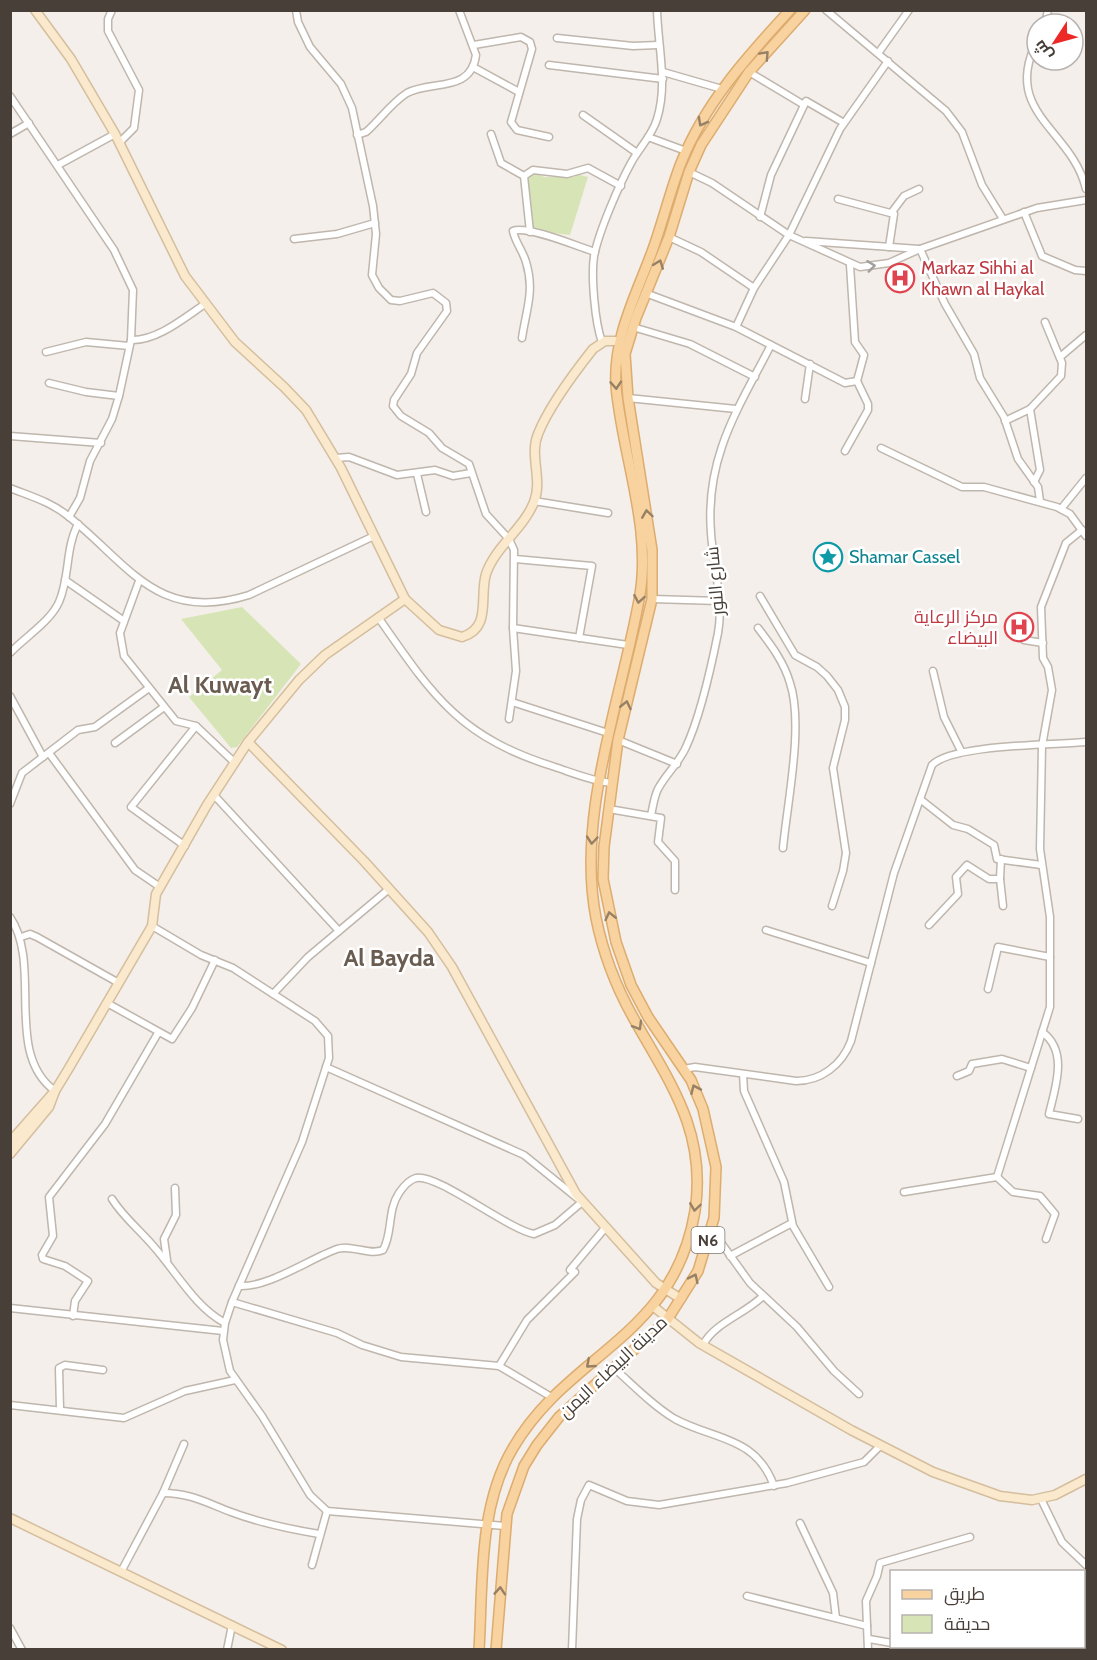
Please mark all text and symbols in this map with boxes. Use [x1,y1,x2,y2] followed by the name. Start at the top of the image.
[1025,12,1085,72] north arrow
[1030,37,1057,64] text: ش
[758,51,769,62] one-way arrow
[698,116,709,126] one-way arrow
[921,257,1045,300] place label: Markaz Sihhi al Khawn al Haykal
[652,259,665,270] one-way arrow
[866,260,875,273] one-way arrow
[884,262,916,294] hospital icon: Markaz Sihhi al Khawn al Haykal
[610,380,623,389] one-way arrow
[642,509,654,518] one-way arrow
[812,541,844,573] place icon: Shamar Cassel
[701,546,730,617] street label: شارع النور
[849,546,961,568] place label: Shamar Cassel
[633,593,646,603] one-way arrow
[914,606,998,649] place label: مركز الرعاية البيضاء
[1003,611,1035,643] hospital icon: مركز الرعاية البيضاء
[168,670,272,699] district label: Al Kuwayt
[619,700,632,710] one-way arrow
[586,835,599,844] one-way arrow
[604,911,617,921] one-way arrow
[343,943,435,972] district label: Al Bayda
[631,1020,642,1030] one-way arrow
[690,1085,702,1096] one-way arrow
[689,1202,701,1212] one-way arrow
[692,1227,724,1253] road number: N6
[686,1273,698,1284] one-way arrow
[554,1311,672,1423] street label: مدينة البيضاء اليمن
[586,1357,597,1368] one-way arrow
[890,1570,1085,1648] legend
[944,1583,985,1606] text: طريق
[494,1587,507,1596] one-way arrow
[944,1613,990,1635] text: حديقة

